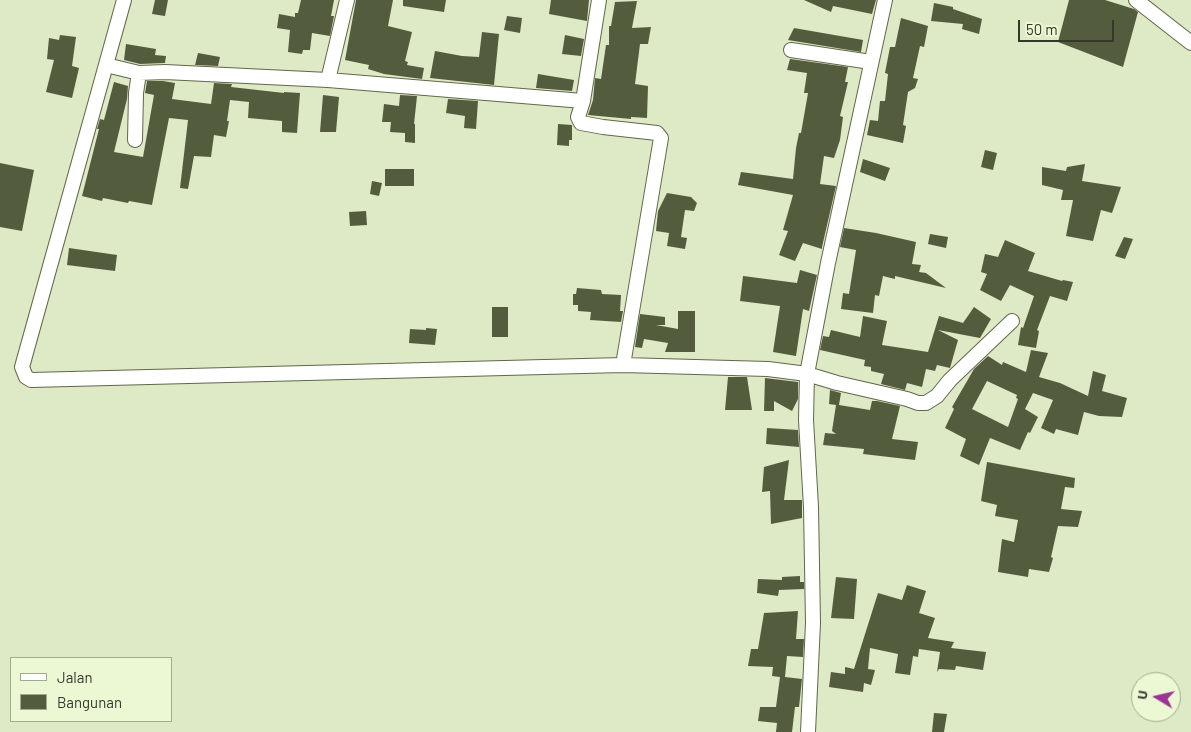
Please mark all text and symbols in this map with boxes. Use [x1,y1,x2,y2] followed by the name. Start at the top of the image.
[1021,10,1117,42] scale bar
[1026,20,1058,38] text: 50 m
[10,657,172,722] legend
[57,668,93,686] text: Jalan
[1131,672,1181,722] north arrow
[1133,689,1151,700] text: U
[57,693,122,711] text: Bangunan

